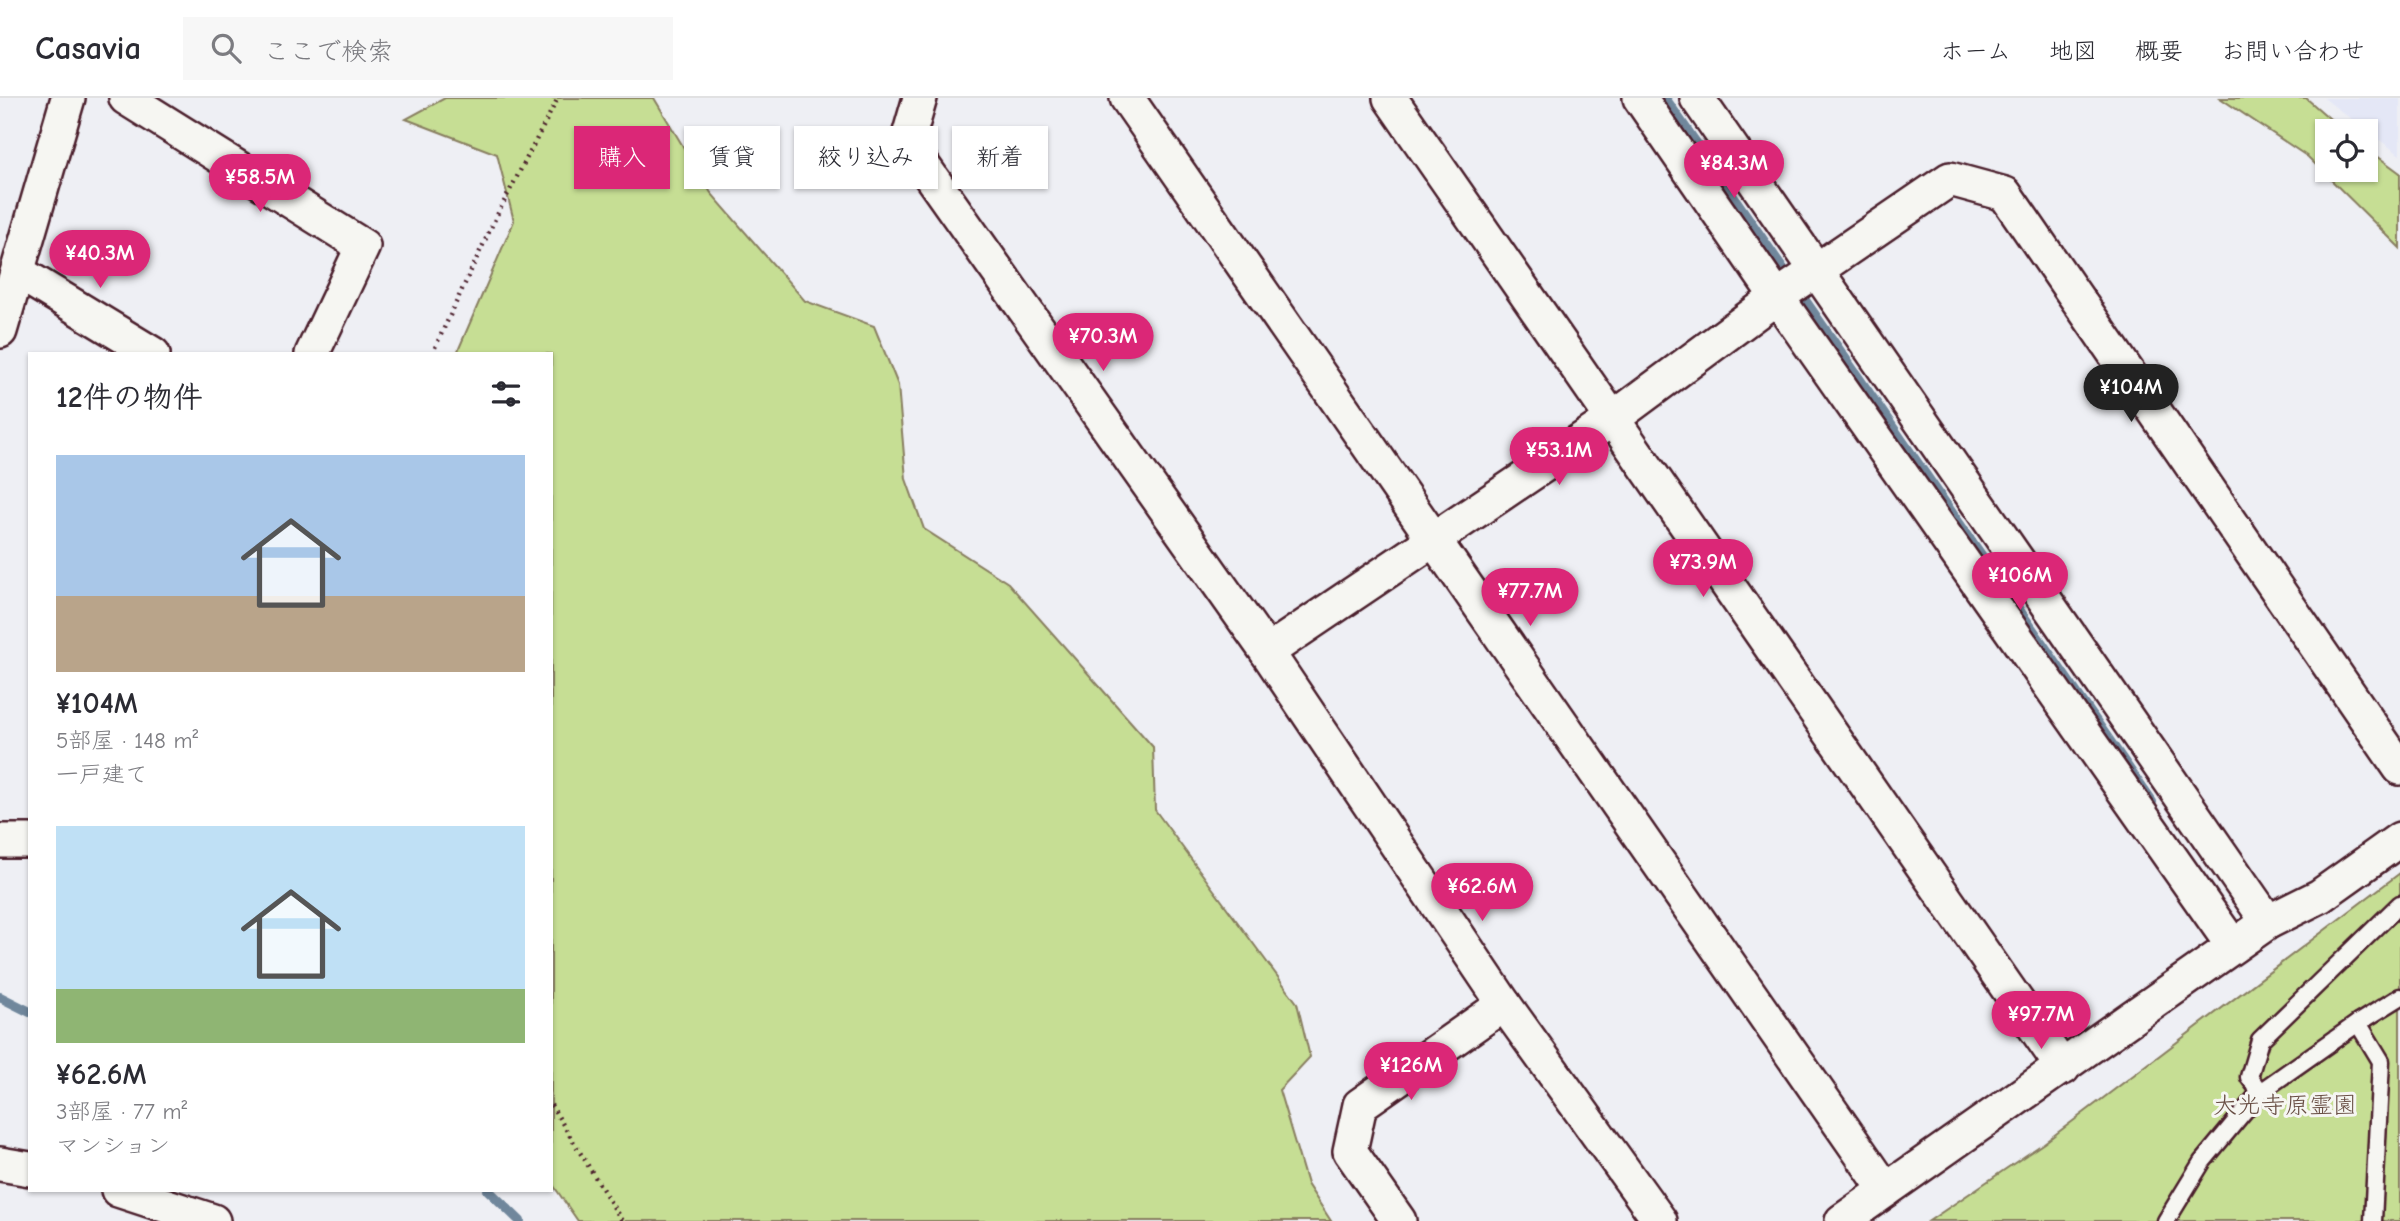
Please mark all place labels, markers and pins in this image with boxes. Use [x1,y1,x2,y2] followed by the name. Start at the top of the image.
[1677,140,1791,200] pin: ¥84.3M
[203,155,317,214] pin: ¥58.5M
[43,230,157,290] pin: ¥40.3M
[1046,314,1160,373] pin: ¥70.3M
[2082,364,2180,424] pin: ¥104M
[1502,428,1616,487] pin: ¥53.1M
[1646,540,1760,599] pin: ¥73.9M
[1971,552,2069,612] pin: ¥106M
[1473,568,1587,628] pin: ¥77.7M
[1425,864,1539,923] pin: ¥62.6M
[1984,992,2098,1051] pin: ¥97.7M
[1362,1042,1460,1102] pin: ¥126M

